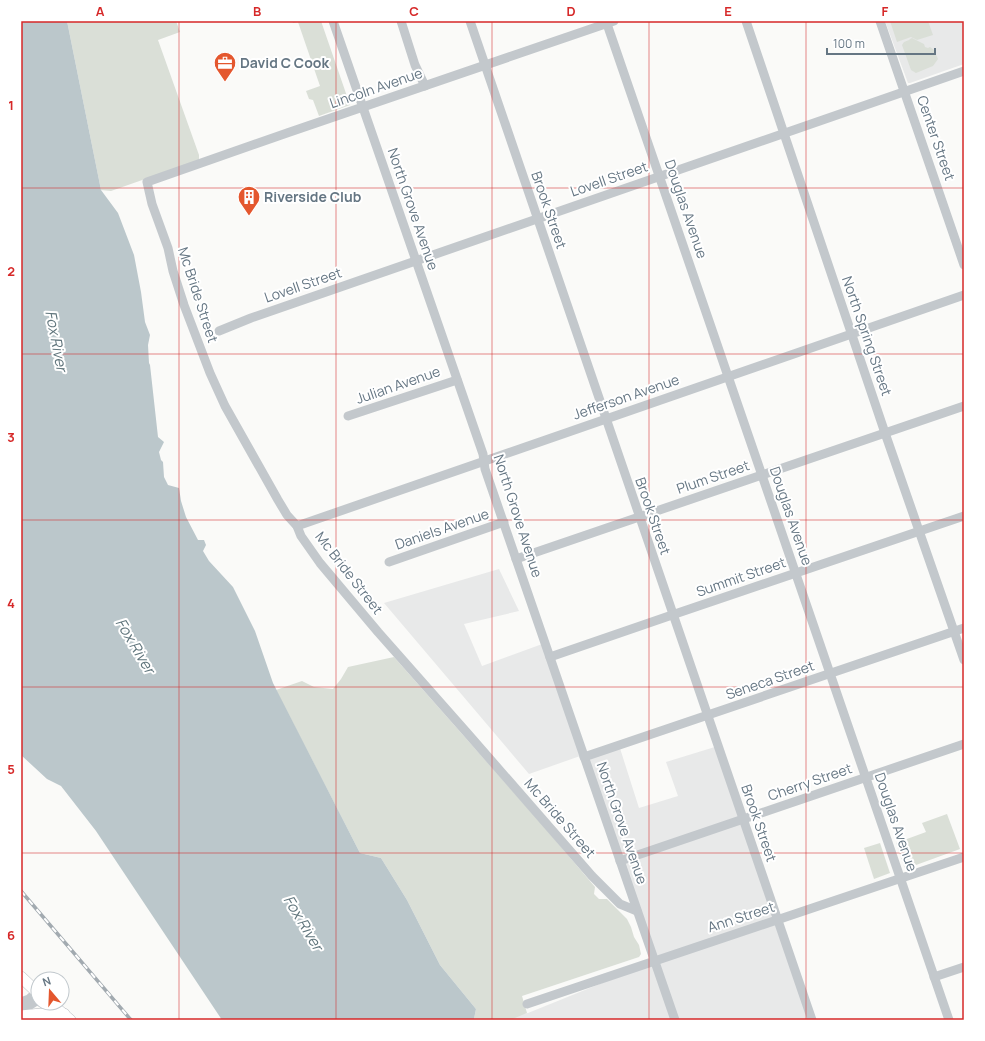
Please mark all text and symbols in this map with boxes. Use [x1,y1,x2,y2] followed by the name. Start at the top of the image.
[96,2,105,20] text: A
[253,2,261,20] text: B
[409,2,419,20] text: C
[566,2,576,20] text: D
[724,2,732,20] text: E
[882,2,889,20] text: F
[827,30,935,56] scale bar
[833,35,865,52] text: 100 m
[212,50,238,83] office icon: David C Cook
[240,53,329,72] place label: David C Cook
[327,63,425,112] street label: Lincoln Avenue
[913,93,960,183] street label: Center Street
[8,96,14,114] text: 1
[384,145,443,273] street label: North Grove Avenue
[568,156,650,201] street label: Lovell Street
[661,157,712,261] street label: Douglas Avenue
[527,168,572,252] street label: Brook Street
[236,184,262,217] building icon: Riverside Club
[264,187,362,206] place label: Riverside Club
[174,245,223,346] street label: Mc Bride Street
[7,262,15,280] text: 2
[262,262,344,307] street label: Lovell Street
[838,273,897,399] street label: North Spring Street
[40,309,73,376] water label: Fox River
[353,361,443,408] street label: Julian Avenue
[570,369,682,424] street label: Jefferson Avenue
[7,428,15,446] text: 3
[490,452,547,580] street label: North Grove Avenue
[674,455,752,498] street label: Plum Street
[766,464,817,568] street label: Douglas Avenue
[631,474,676,558] street label: Brook Street
[392,504,491,554] street label: Daniels Avenue
[311,528,388,618] street label: Mc Bride Street
[694,552,788,601] street label: Summit Street
[7,594,15,612] text: 4
[111,614,162,680] water label: Fox River
[723,655,817,704] street label: Seneca Street
[765,758,855,805] street label: Cherry Street
[593,759,652,887] street label: North Grove Avenue
[7,760,15,778] text: 5
[871,770,922,874] street label: Douglas Avenue
[521,774,600,862] street label: Mc Bride Street
[737,781,782,865] street label: Brook Street
[279,891,330,957] water label: Fox River
[705,897,777,936] street label: Ann Street
[7,926,15,944] text: 6
[30,971,70,1011] north arrow
[40,973,53,989] text: N

